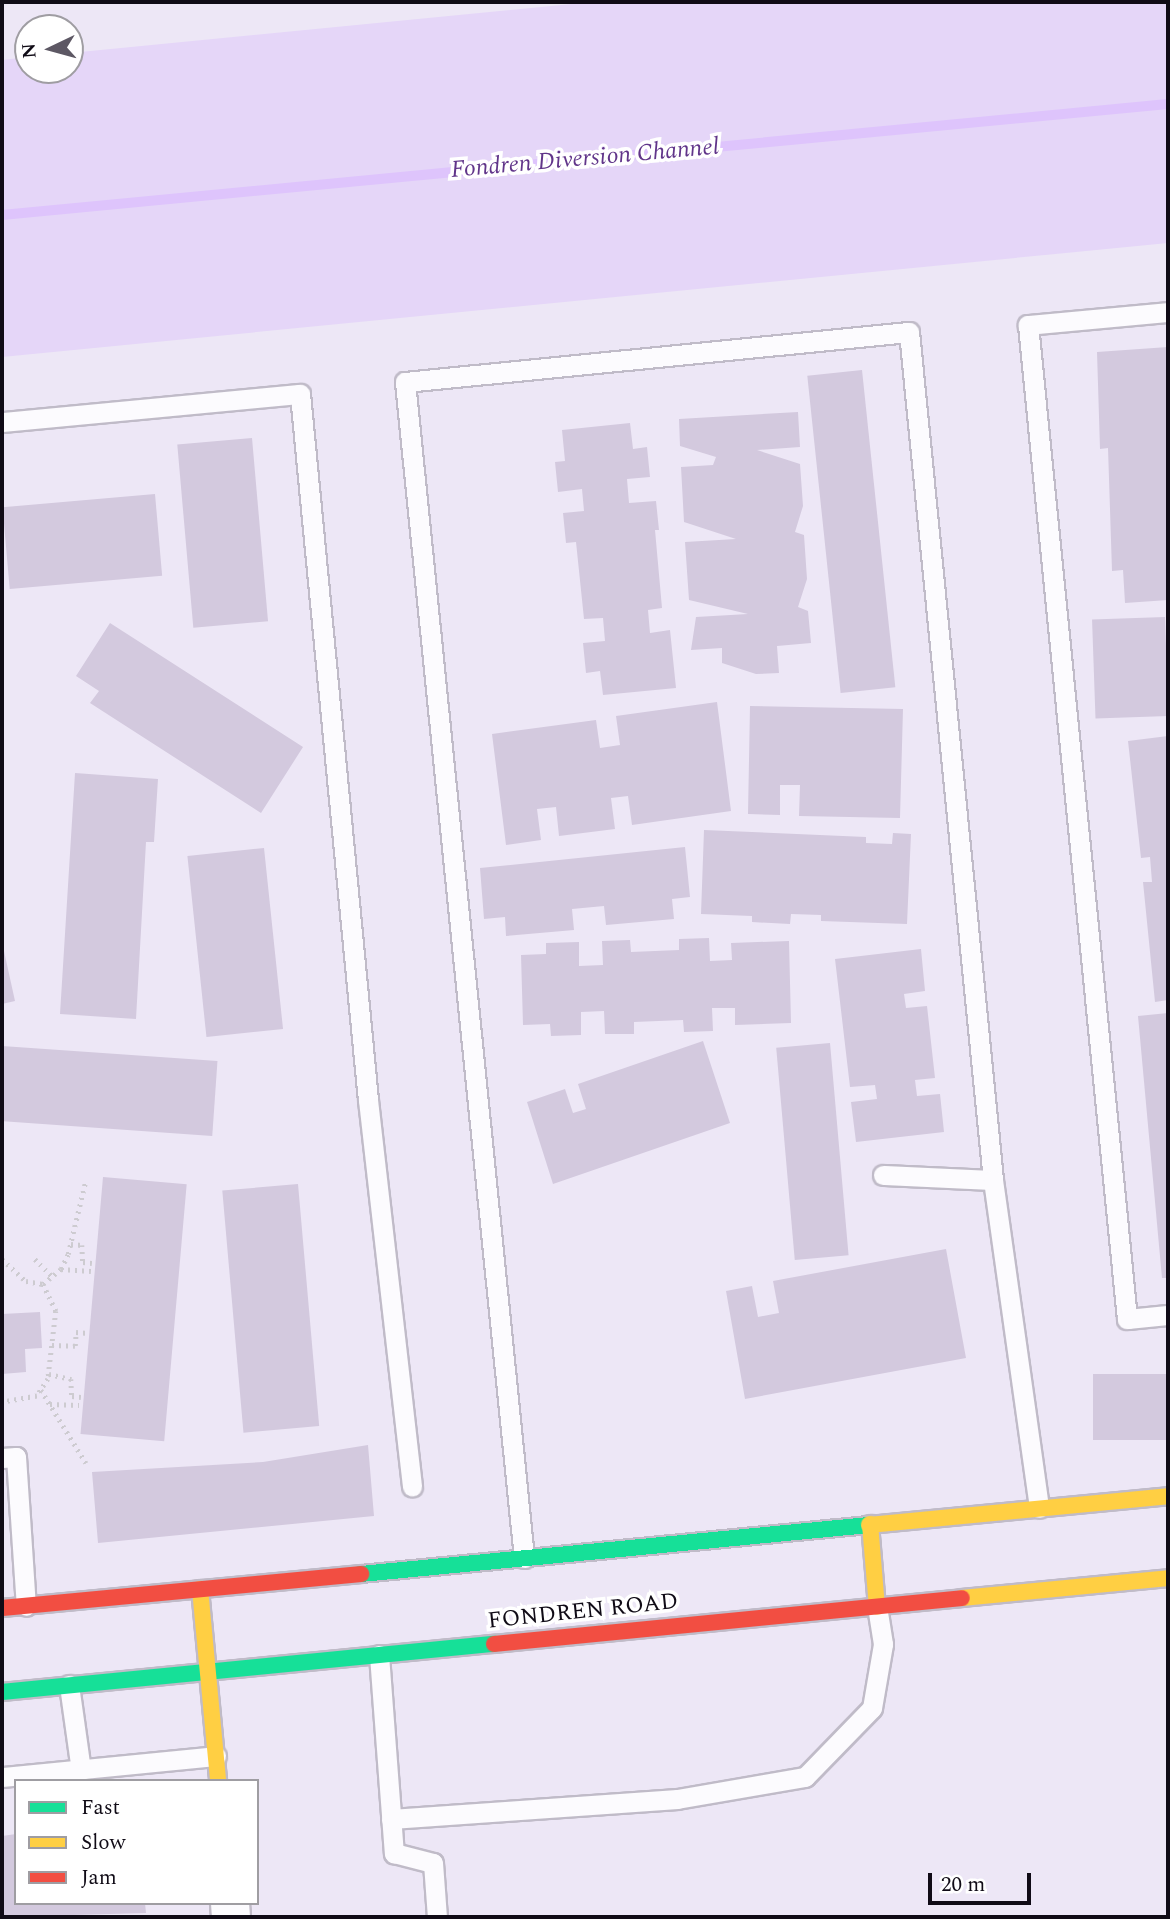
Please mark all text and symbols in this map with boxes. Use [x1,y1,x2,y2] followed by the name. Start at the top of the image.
[14,14,84,84] north arrow
[14,42,45,60] text: N
[450,133,720,185] water label: Fondren Diversion Channel
[487,1588,679,1636] street label: FONDREN ROAD
[14,1779,259,1905] legend
[81,1792,120,1824] text: Fast
[81,1827,125,1859] text: Slow
[932,1860,1035,1904] scale bar
[81,1862,117,1894] text: Jam
[941,1869,985,1901] text: 20 m

